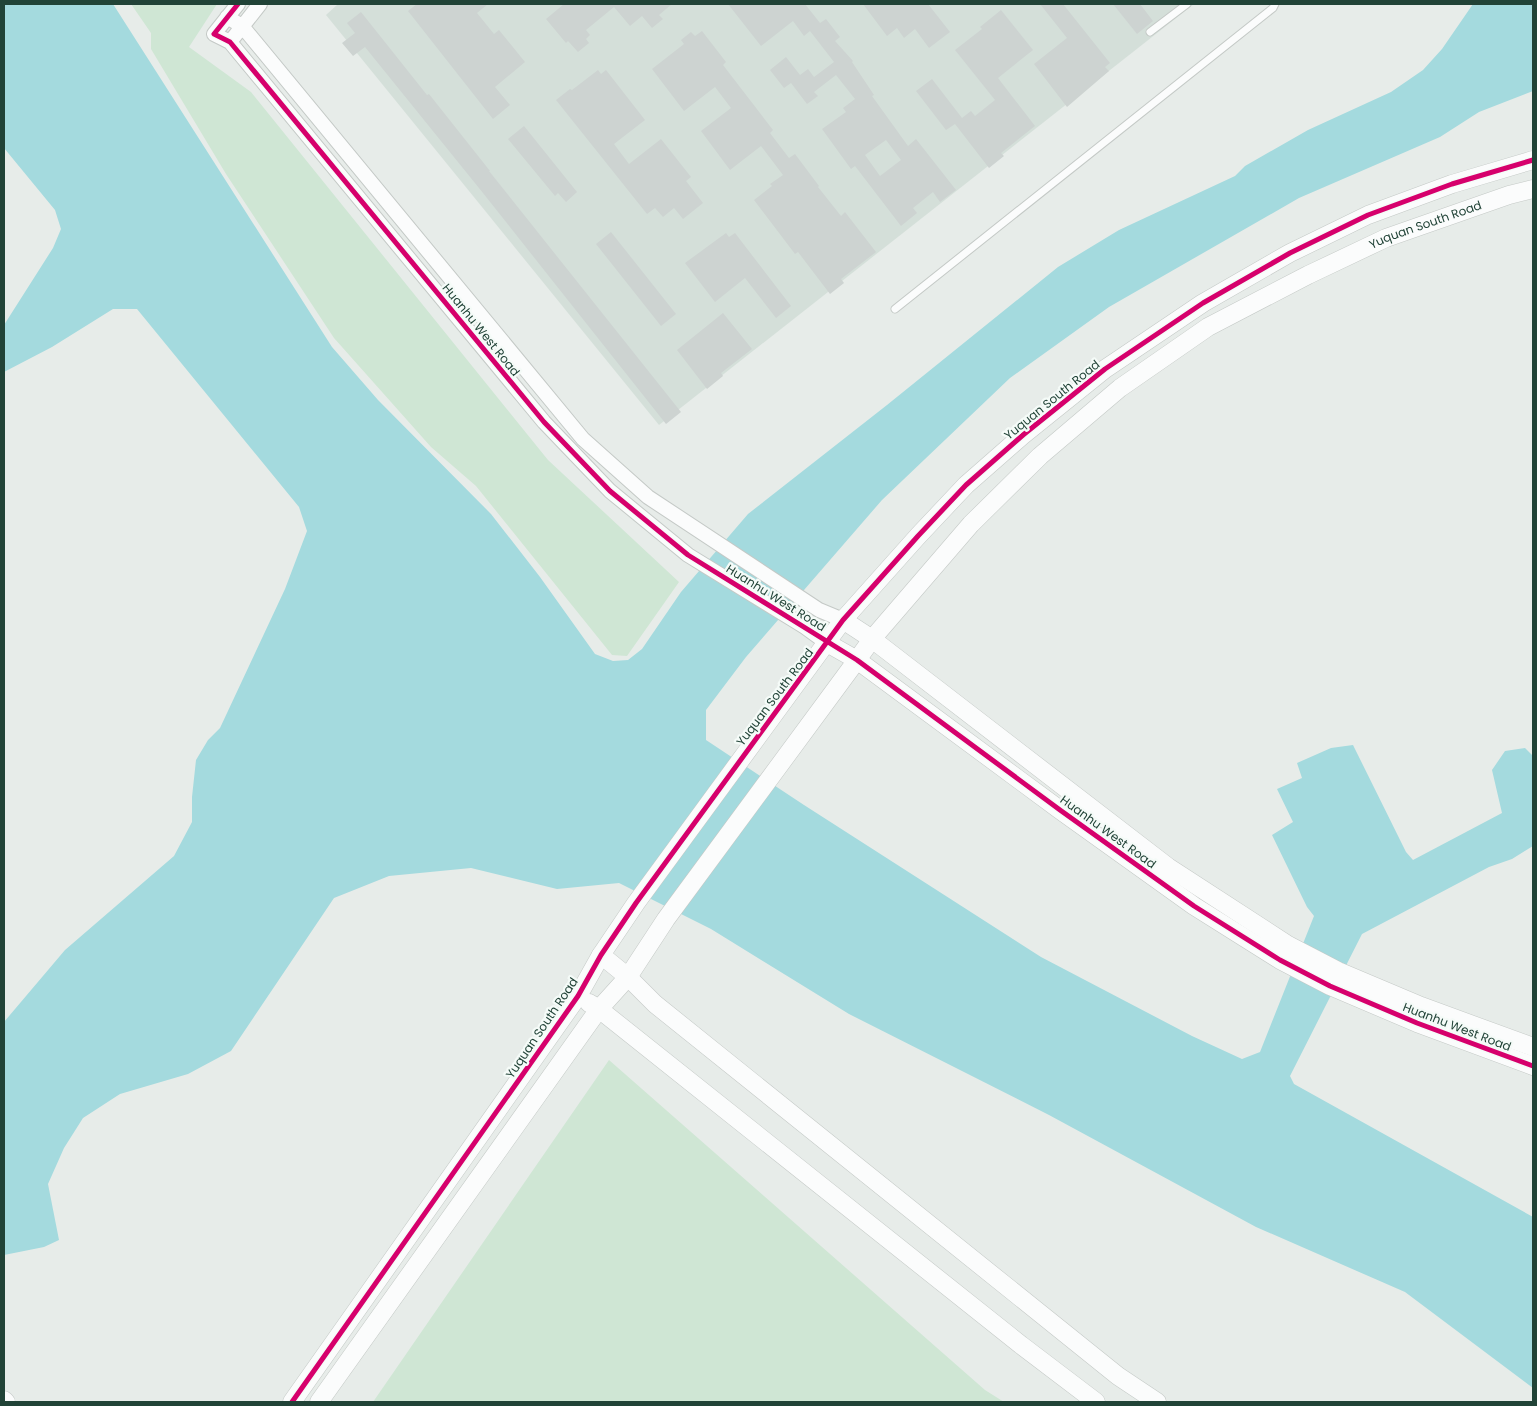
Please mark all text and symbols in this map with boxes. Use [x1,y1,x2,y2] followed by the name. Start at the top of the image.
[1366,196,1484,253] street label: Yuquan South Road
[439,280,524,380] street label: Huanhu West Road
[1000,356,1103,443] street label: Yuquan South Road
[723,560,829,635] street label: Huanhu West Road
[732,644,817,749] street label: Yuquan South Road
[1057,791,1160,872] street label: Huanhu West Road
[501,974,582,1082] street label: Yuquan South Road
[1401,998,1514,1055] street label: Huanhu West Road

